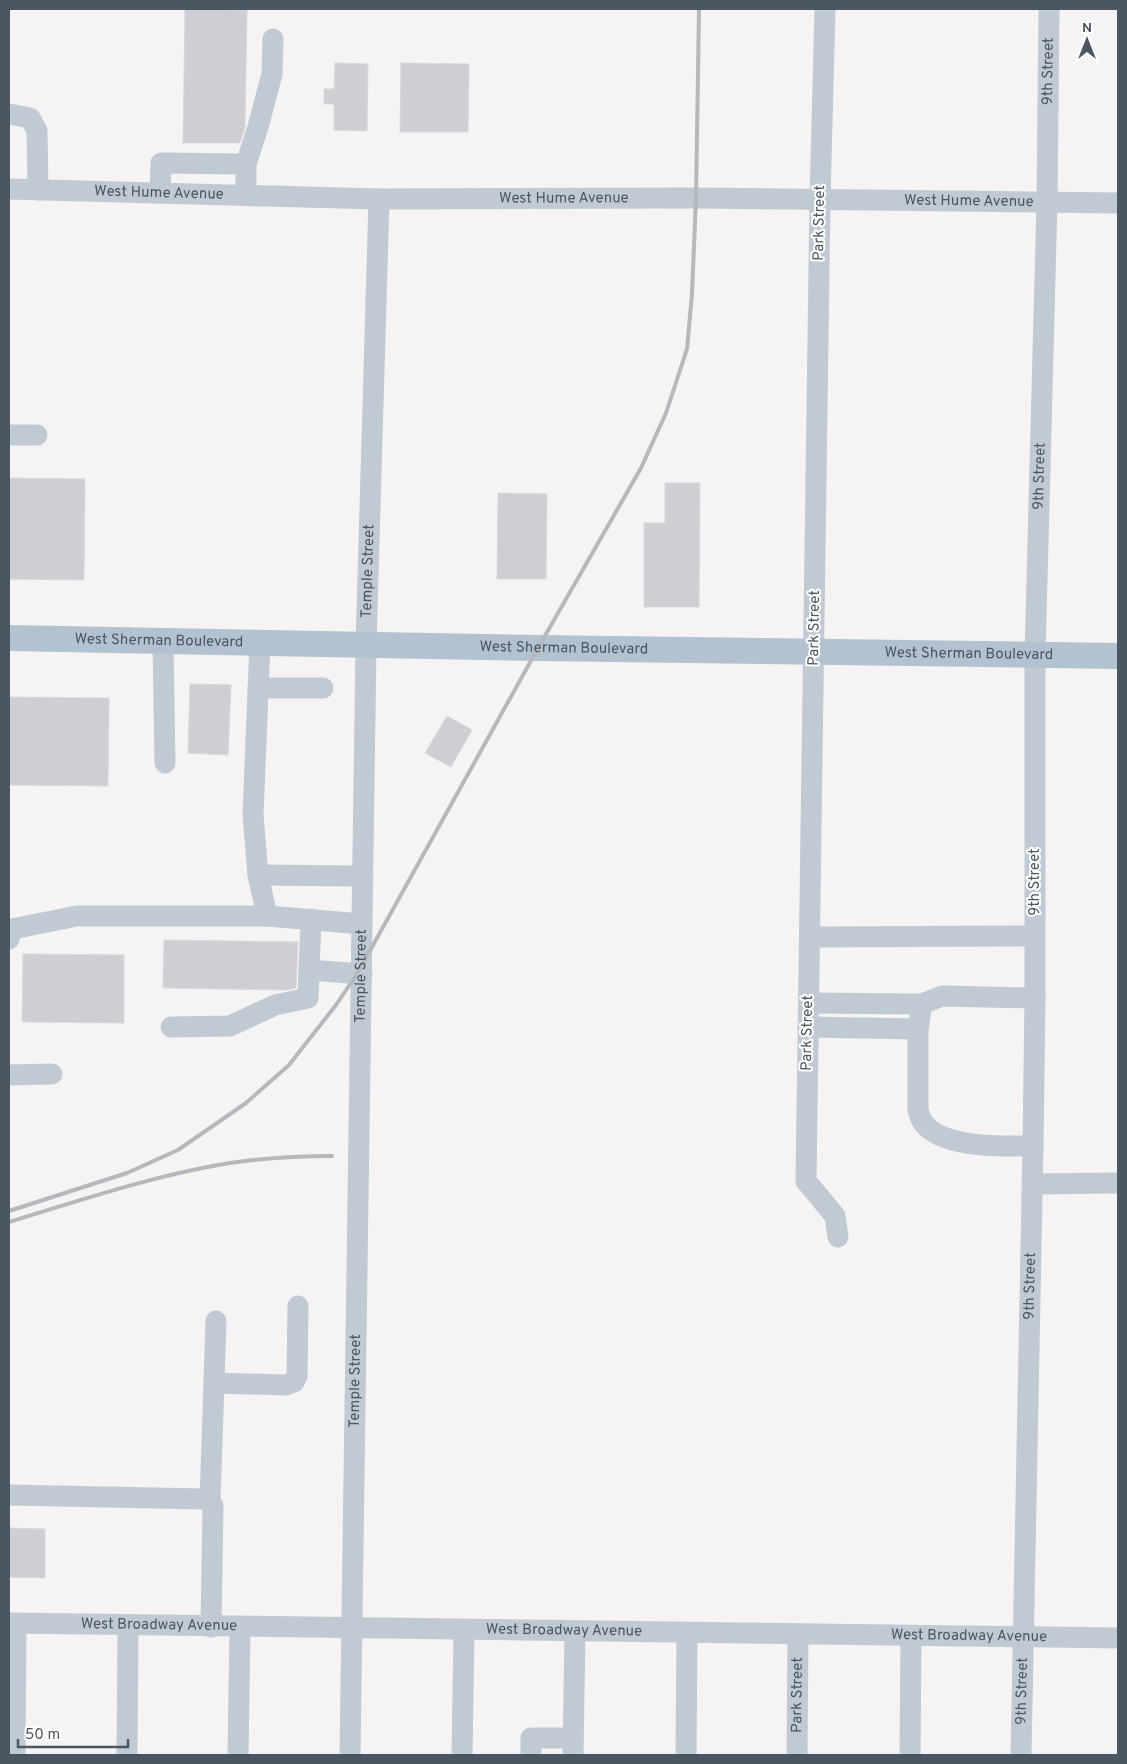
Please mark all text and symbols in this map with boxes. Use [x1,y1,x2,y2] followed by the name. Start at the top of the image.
[1062,15,1112,65] north arrow
[1082,20,1092,37] text: N
[1039,37,1058,105] street label: 9th Street
[94,182,224,204] street label: West Hume Avenue
[810,185,830,261] street label: Park Street
[499,189,629,208] street label: West Hume Avenue
[904,191,1034,211] street label: West Hume Avenue
[1029,442,1050,510] street label: 9th Street
[357,524,379,618] street label: Temple Street
[805,590,825,666] street label: Park Street
[74,630,244,652] street label: West Sherman Boulevard
[479,637,648,659] street label: West Sherman Boulevard
[884,643,1053,665] street label: West Sherman Boulevard
[1026,848,1045,916] street label: 9th Street
[351,929,371,1023] street label: Temple Street
[798,995,818,1071] street label: Park Street
[1020,1252,1040,1320] street label: 9th Street
[345,1334,366,1428] street label: Temple Street
[81,1614,237,1636] street label: West Broadway Avenue
[486,1620,642,1641] street label: West Broadway Avenue
[891,1625,1047,1647] street label: West Broadway Avenue
[788,1657,807,1733] street label: Park Street
[1012,1657,1032,1725] street label: 9th Street
[18,1716,128,1748] scale bar
[25,1726,60,1745] text: 50 m

